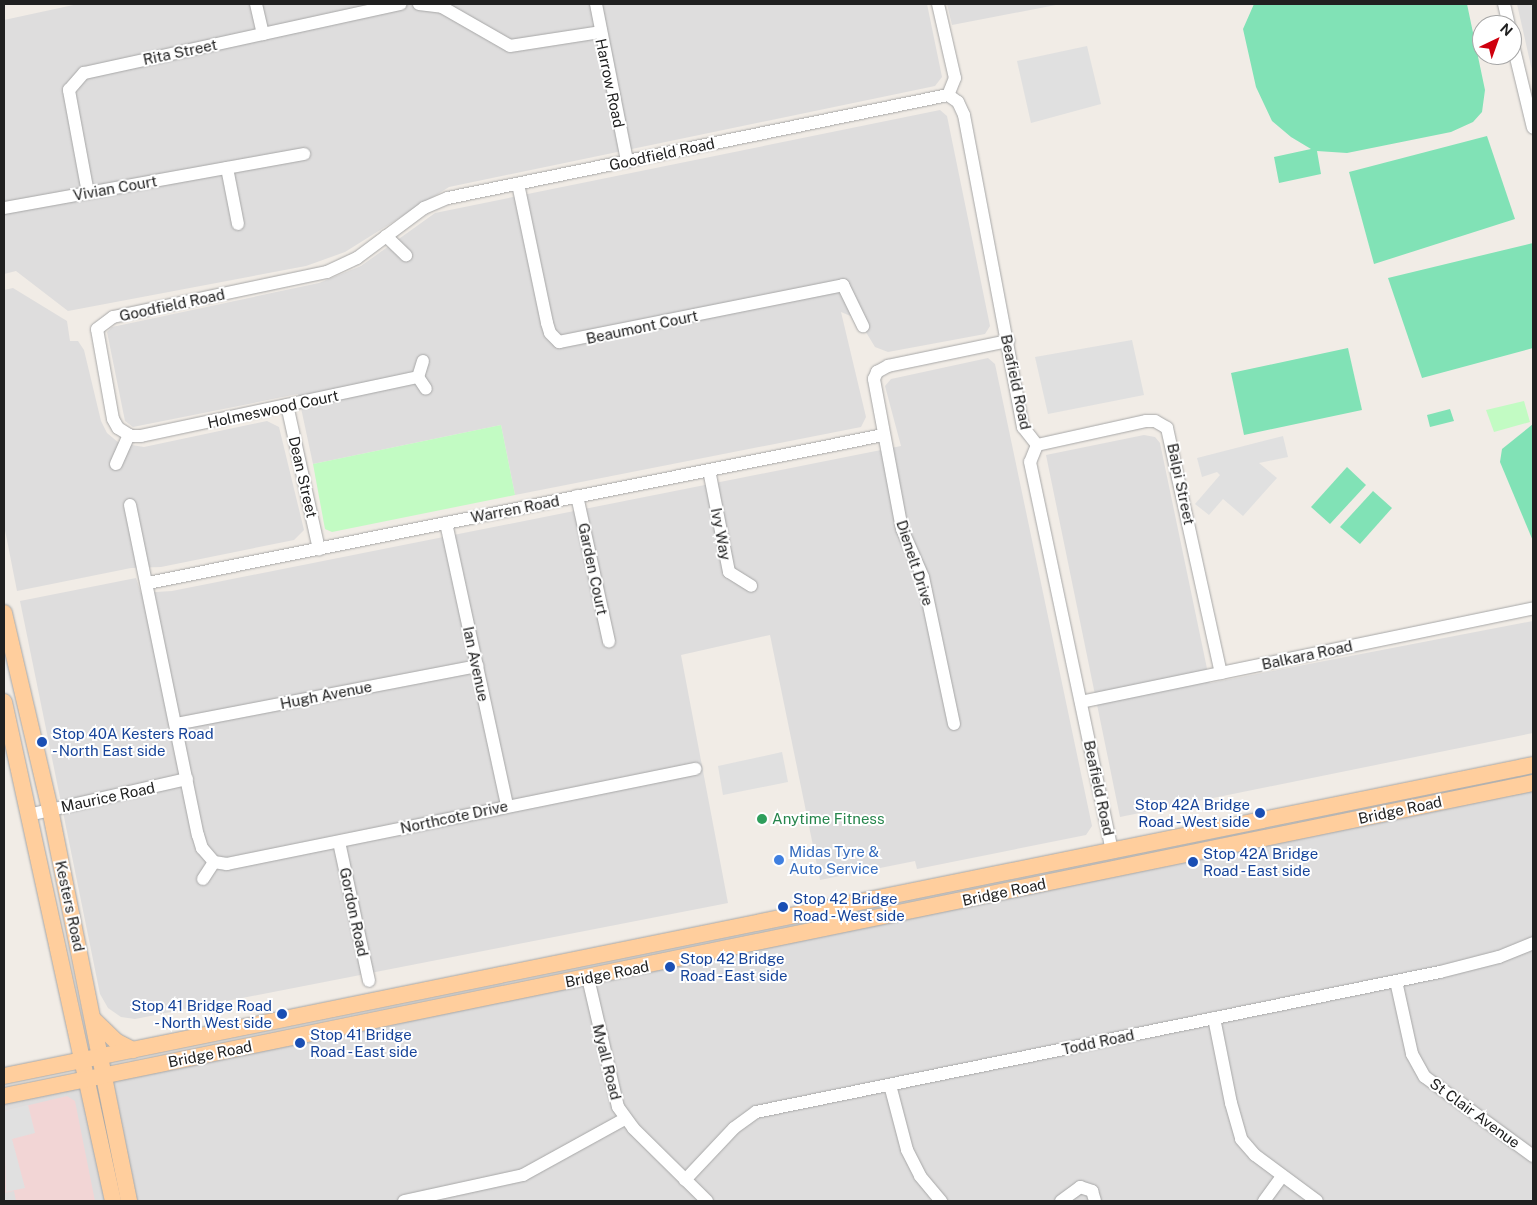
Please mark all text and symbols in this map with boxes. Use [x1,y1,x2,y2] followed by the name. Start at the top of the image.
[1472,15,1522,65] north arrow
[1497,20,1516,39] text: N
[141,35,219,69] street label: Rita Street
[592,37,628,129] street label: Harrow Road
[608,134,716,174] street label: Goodfield Road
[72,172,158,204] street label: Vivian Court
[118,285,226,325] street label: Goodfield Road
[584,306,700,348] street label: Beaumont Court
[997,333,1035,431] street label: Beafield Road
[206,386,340,432] street label: Holmeswood Court
[285,434,321,520] street label: Dean Street
[1164,442,1198,526] street label: Balpi Street
[469,492,561,526] street label: Warren Road
[707,506,735,562] street label: Ivy Way
[893,518,937,608] street label: Dienelt Drive
[574,521,612,617] street label: Garden Court
[459,625,493,703] street label: Ian Avenue
[1260,637,1354,673] street label: Balkara Road
[278,677,374,713] street label: Hugh Avenue
[52,724,214,759] place label: Stop 40A Kesters Road - North East side
[36,736,48,748] marker: Stop 40A Kesters Road - North East side
[1080,739,1118,837] street label: Beafield Road
[59,778,157,816] street label: Maurice Road
[1356,792,1444,828] street label: Bridge Road
[1134,795,1250,830] place label: Stop 42A Bridge Road - West side
[398,797,510,837] street label: Northcote Drive
[1254,807,1266,819] marker: Stop 42A Bridge Road - West side
[772,810,885,828] place label: Anytime Fitness
[756,813,768,825] marker: Anytime Fitness
[789,842,879,877] place label: Midas Tyre & Auto Service
[1203,844,1318,879] place label: Stop 42A Bridge Road - East side
[773,854,785,866] marker: Midas Tyre & Auto Service
[1187,856,1199,868] marker: Stop 42A Bridge Road - East side
[52,859,88,953] street label: Kesters Road
[336,866,372,958] street label: Gordon Road
[960,874,1048,910] street label: Bridge Road
[793,889,909,924] place label: Stop 42 Bridge Road - West side
[777,901,789,913] marker: Stop 42 Bridge Road - West side
[680,949,792,984] place label: Stop 42 Bridge Road - East side
[563,957,651,991] street label: Bridge Road
[664,961,676,973] marker: Stop 42 Bridge Road - East side
[131,996,272,1031] place label: Stop 41 Bridge Road - North West side
[276,1008,288,1020] marker: Stop 41 Bridge Road - North West side
[589,1022,625,1102] street label: Myall Road
[310,1025,422,1060] place label: Stop 41 Bridge Road - East side
[1060,1026,1136,1058] street label: Todd Road
[166,1037,254,1071] street label: Bridge Road
[294,1037,306,1049] marker: Stop 41 Bridge Road - East side
[1426,1074,1524,1152] street label: St Clair Avenue

